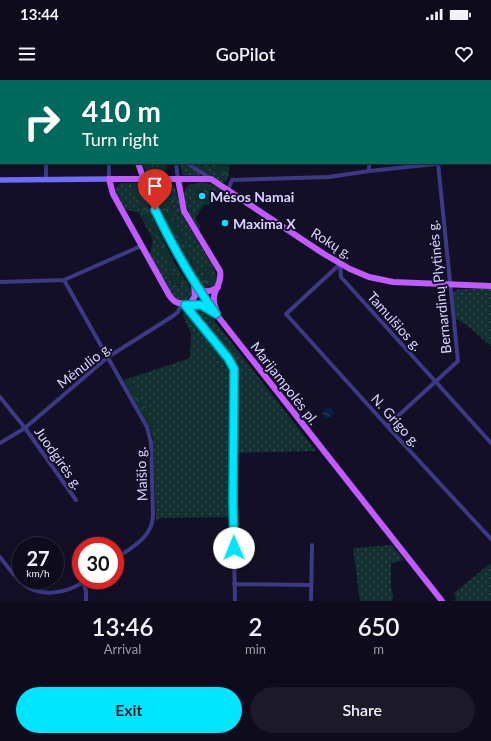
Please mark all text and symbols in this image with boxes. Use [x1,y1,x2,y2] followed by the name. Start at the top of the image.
[20,5,59,23] text: 13:44
[16,43,38,65] icon: menu
[216,43,275,65] text: GoPilot
[453,43,475,65] icon: heart
[82,94,161,128] text: 410 m
[16,96,68,148] icon: right
[82,128,159,150] text: Turn right
[138,169,172,210] pin
[144,175,166,197] icon: arrive
[210,188,294,205] place label: Mėsos Namai
[197,191,207,201] marker: Mėsos Namai
[233,215,296,232] place label: Maxima X
[220,218,230,228] marker: Maxima X
[424,219,454,355] street label: Bernardinų Plytinės g.
[308,224,356,262] street label: Rokų g.
[364,288,426,354] street label: Tamulšios g.
[53,338,115,392] street label: Mėnulio g.
[247,338,323,428] street label: Marijampolės pl.
[368,390,424,450] street label: N. Grigo g.
[31,423,87,493] street label: Juodgirės g.
[132,446,150,502] street label: Maišio g.
[213,527,255,569] position arrow
[72,537,124,589] speed limit sign: 30
[26,546,50,570] text: 27
[26,567,50,579] text: km/h
[92,612,153,641] text: 13:46
[249,612,262,641] text: 2
[358,612,399,641] text: 650
[104,641,141,657] text: Arrival
[245,641,266,657] text: min
[373,641,384,657] text: m
[16,687,242,733] button: Exit
[250,687,475,733] button: Share

